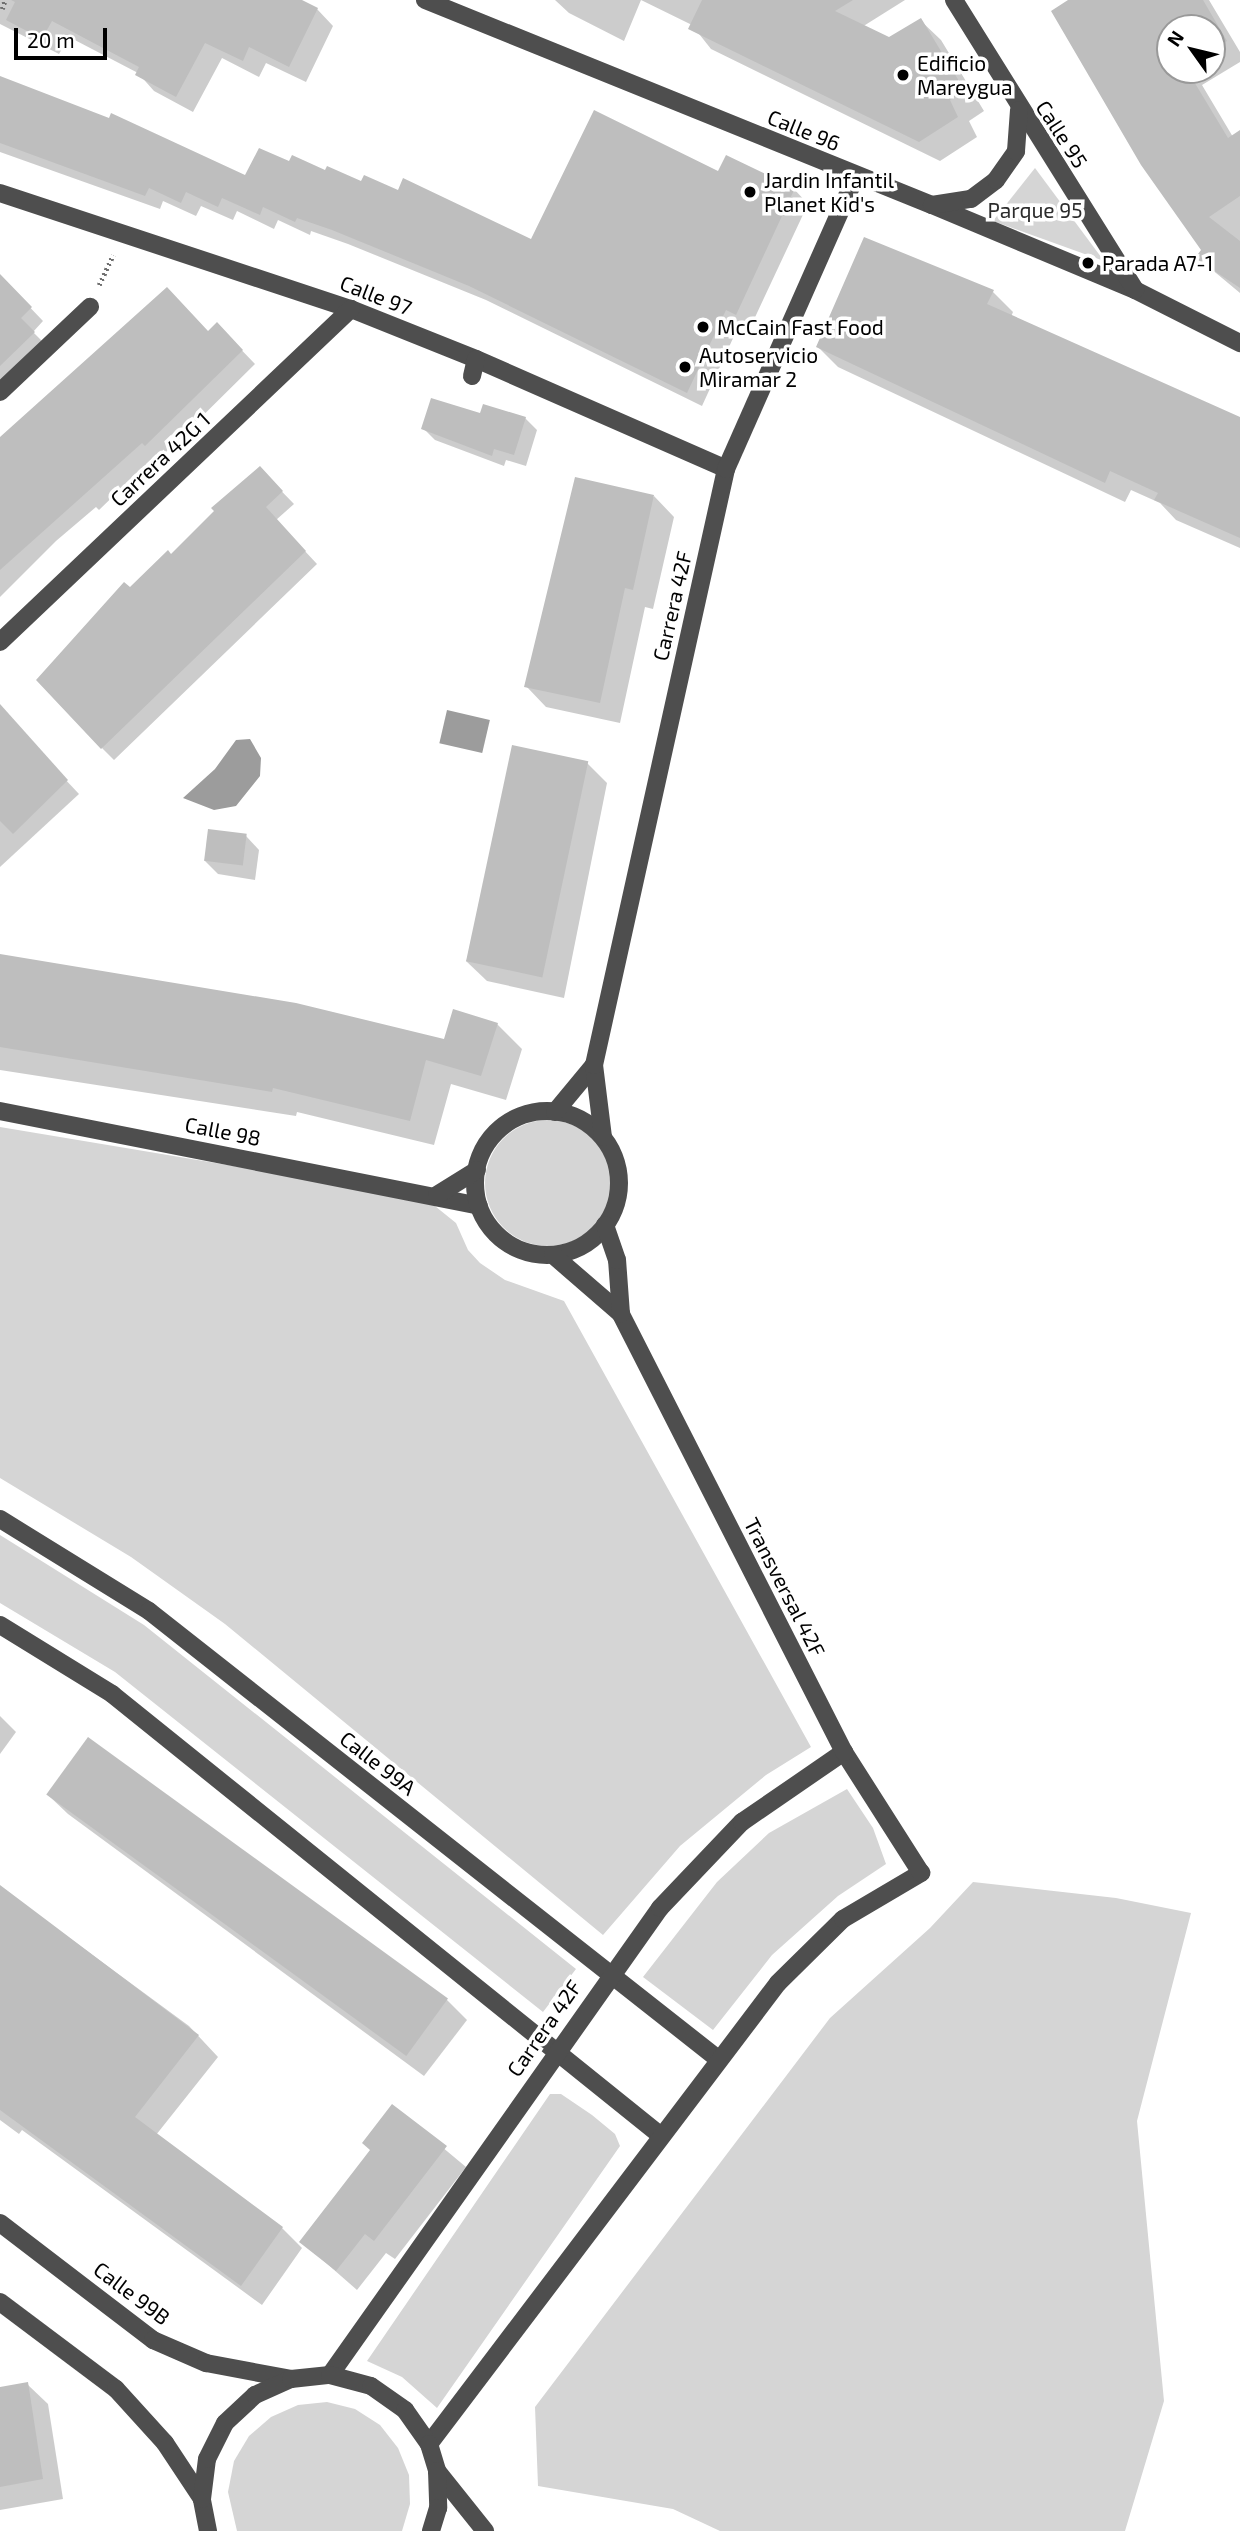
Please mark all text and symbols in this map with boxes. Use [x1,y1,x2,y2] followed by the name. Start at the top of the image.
[18,14,110,58] scale bar
[1156,14,1226,84] north arrow
[1161,26,1188,50] text: N
[27,27,75,52] text: 20 m
[917,50,1013,100] place label: Edificio Mareygua
[895,67,911,83] marker: Edificio Mareygua
[1031,96,1093,172] street label: Calle 95
[764,104,844,156] street label: Calle 96
[764,167,894,217] place label: Jardin Infantil Planet Kid's
[742,184,758,200] marker: Jardin Infantil Planet Kid's
[987,197,1083,223] park label: Parque 95
[1102,250,1214,276] place label: Parada A7-1
[1080,255,1096,271] marker: Parada A7-1
[337,270,415,320] street label: Calle 97
[717,314,884,340] place label: McCain Fast Food
[695,319,711,335] marker: McCain Fast Food
[699,342,818,392] place label: Autoservicio Miramar 2
[677,359,693,375] marker: Autoservicio Miramar 2
[105,407,215,511] street label: Carrera 42G 1
[647,549,697,663] street label: Carrera 42F
[183,1111,263,1151] street label: Calle 98
[739,1513,831,1661] street label: Transversal 42F
[335,1726,421,1800] street label: Calle 99A
[502,1975,586,2081] street label: Carrera 42F
[89,2256,175,2330] street label: Calle 99B

